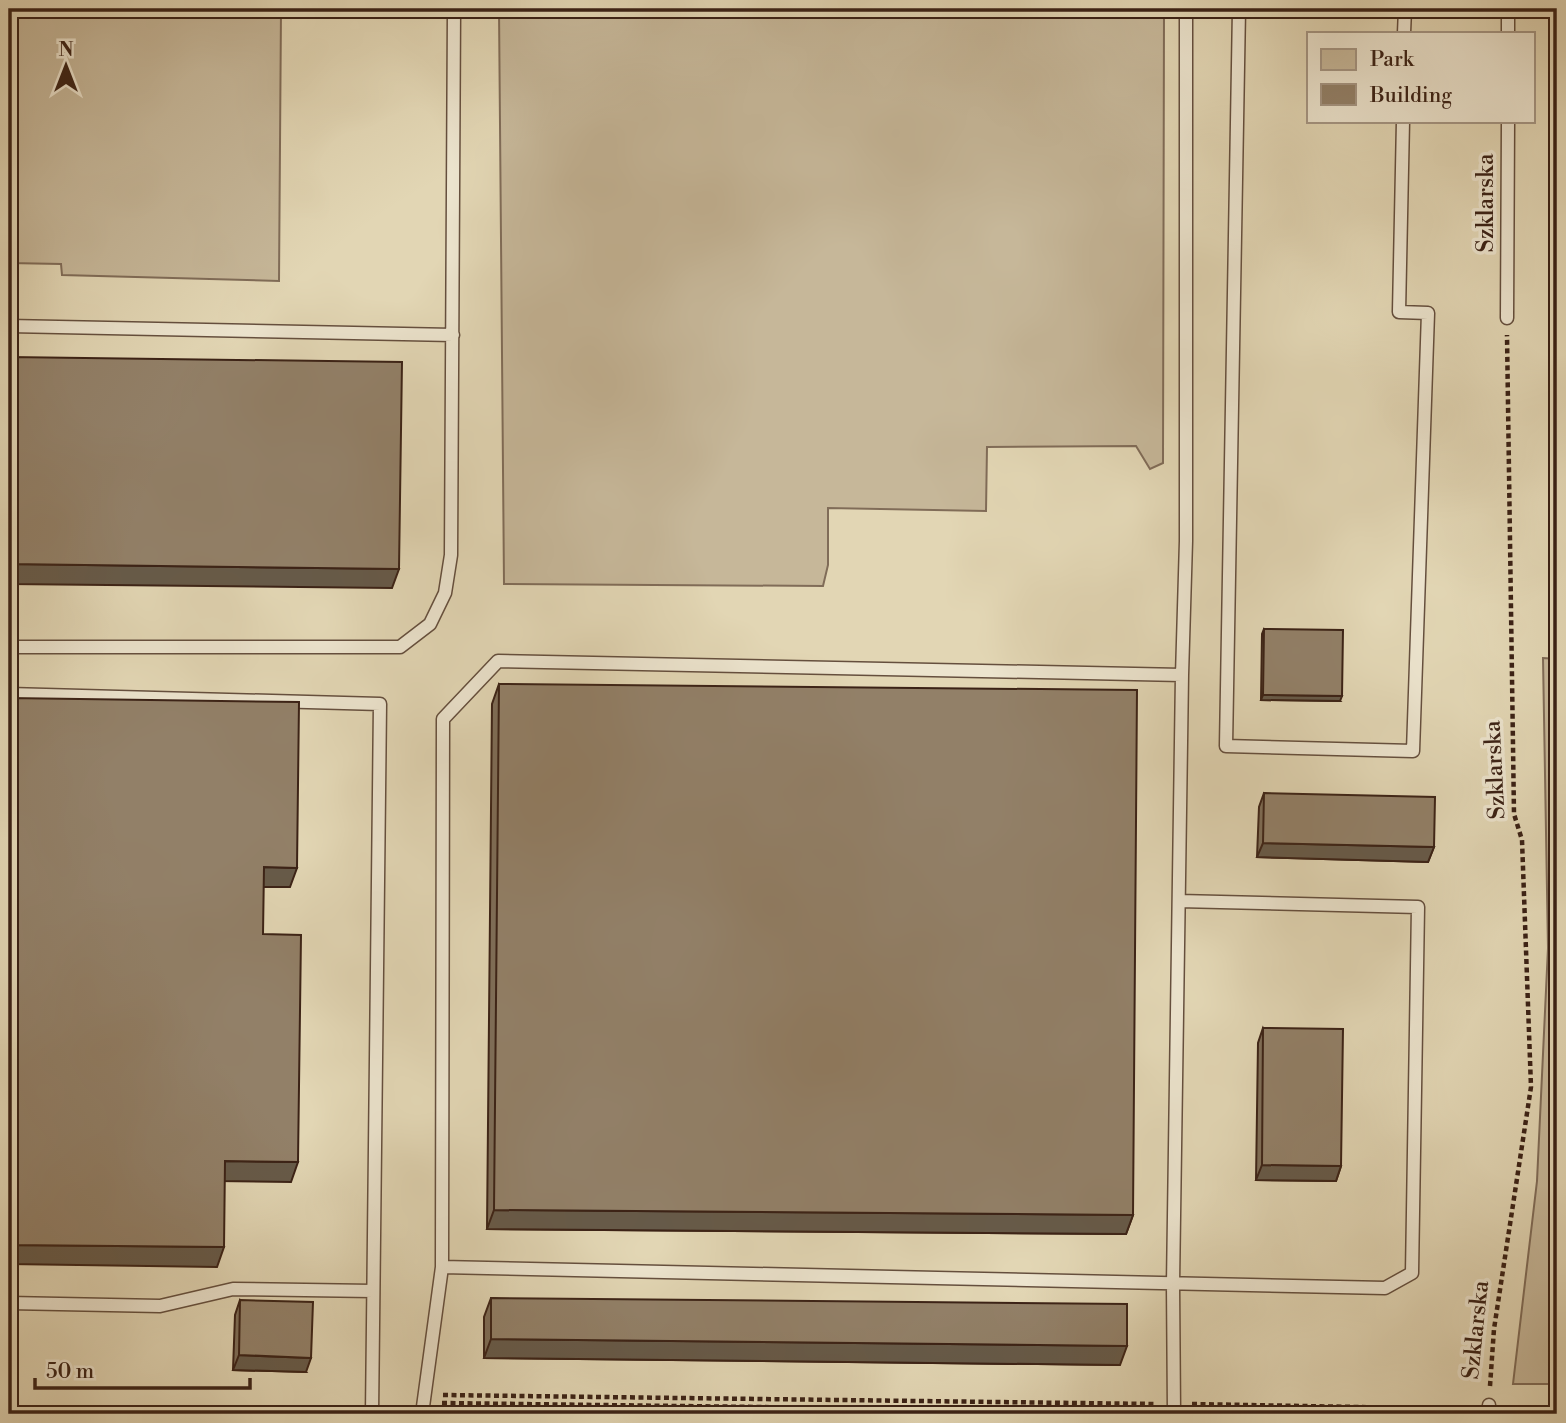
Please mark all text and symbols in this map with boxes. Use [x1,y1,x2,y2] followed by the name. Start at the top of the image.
[32,32,102,102] north arrow
[1307,32,1534,122] legend
[58,38,74,62] text: N
[1370,47,1415,73] text: Park
[1369,83,1452,109] text: Building
[1472,153,1500,253] street label: Szklarska
[1478,719,1512,820] street label: Szklarska
[1457,1279,1495,1381] street label: Szklarska
[35,1346,250,1390] scale bar
[46,1359,94,1385] text: 50 m

